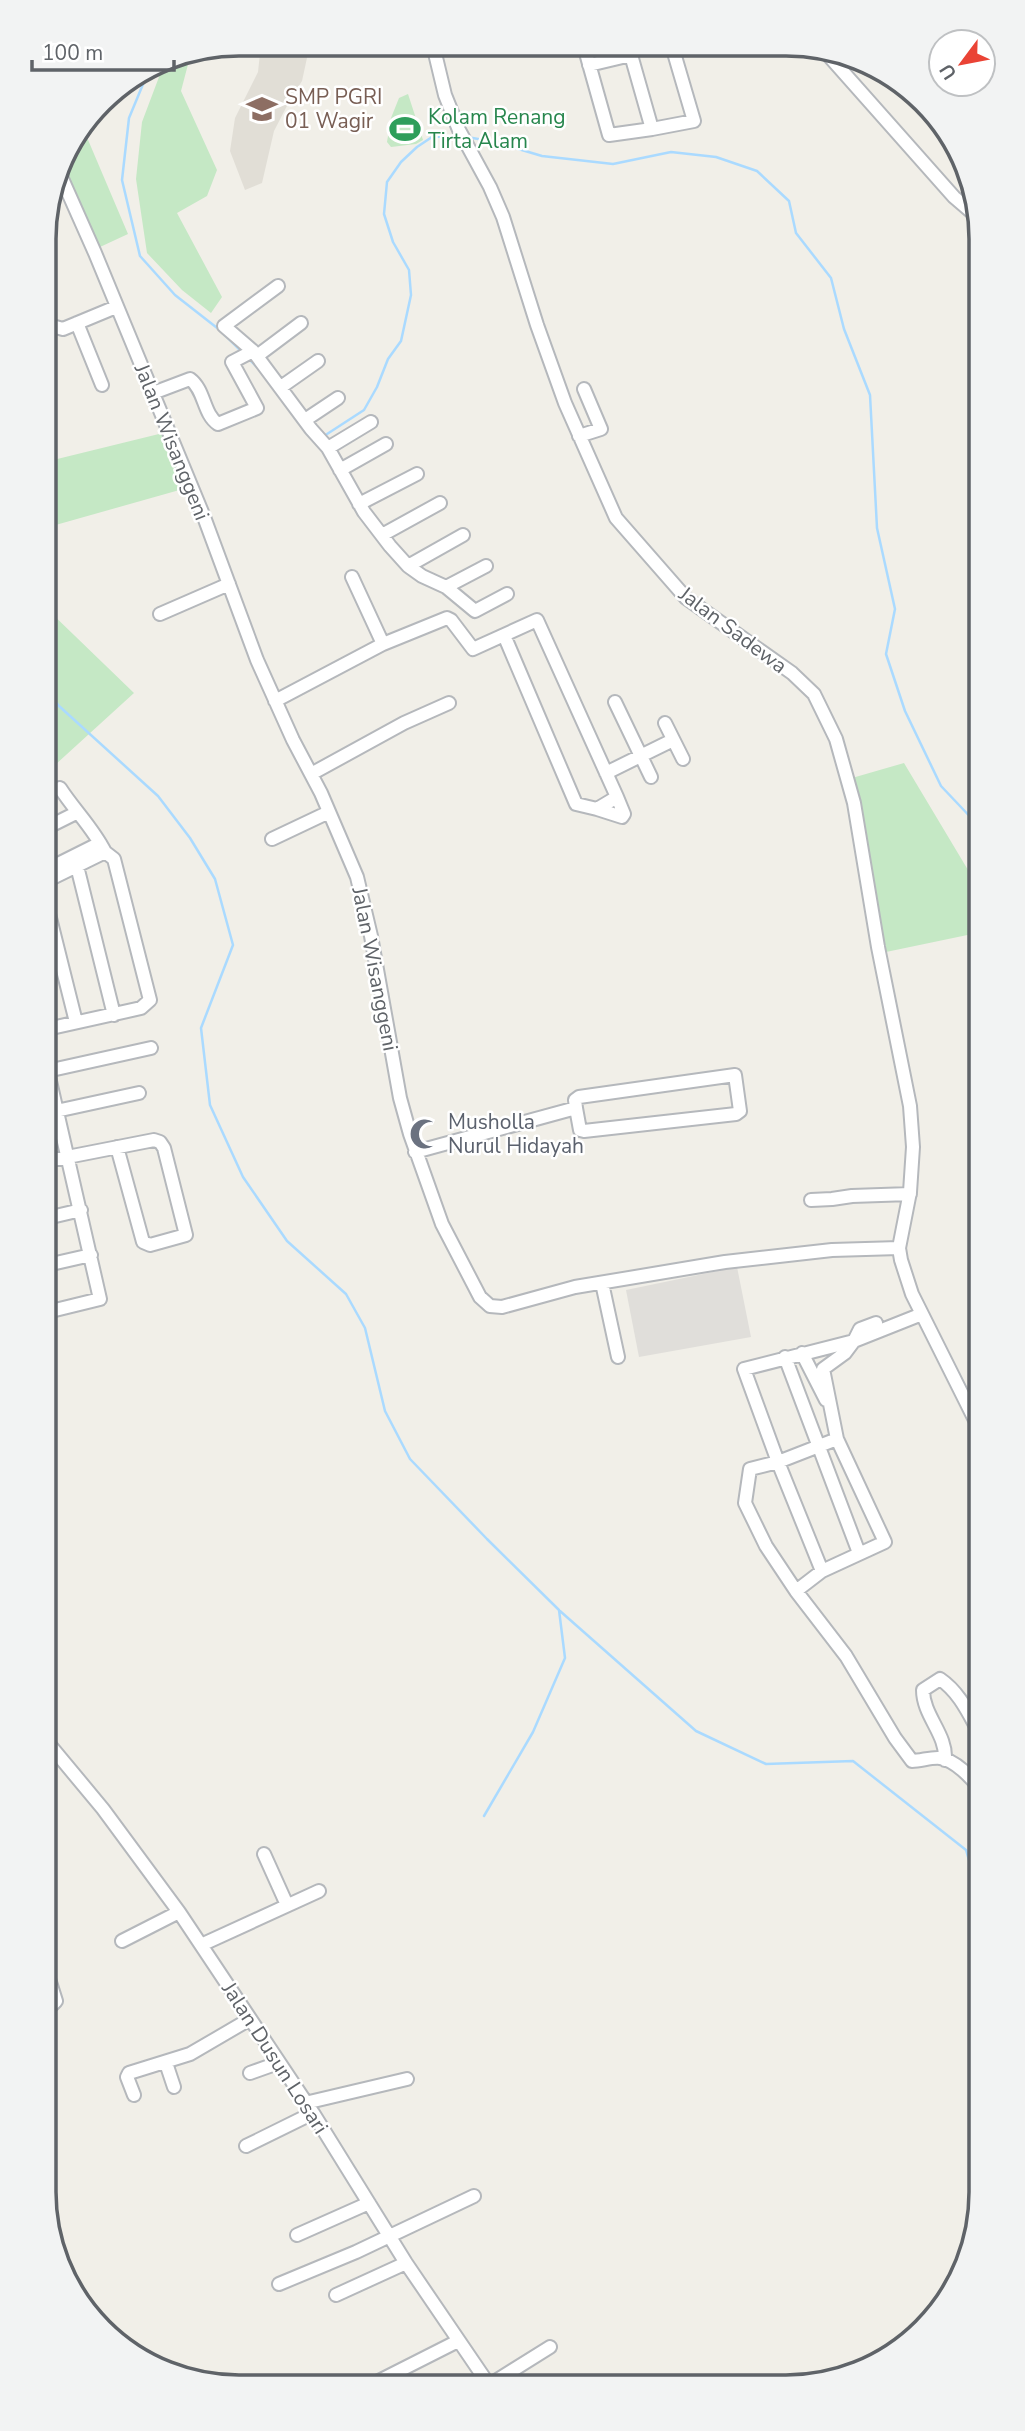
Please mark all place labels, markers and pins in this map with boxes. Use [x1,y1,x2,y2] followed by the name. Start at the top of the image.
[285,83,382,135] place label: SMP PGRI 01 Wagir
[245,92,279,126] school or university icon: SMP PGRI 01 Wagir
[428,103,566,155] place label: Kolam Renang Tirta Alam
[388,112,422,146] sports icon: Kolam Renang Tirta Alam
[448,1108,584,1160] place label: Musholla Nurul Hidayah
[408,1117,442,1151] mosque icon: Musholla Nurul Hidayah

